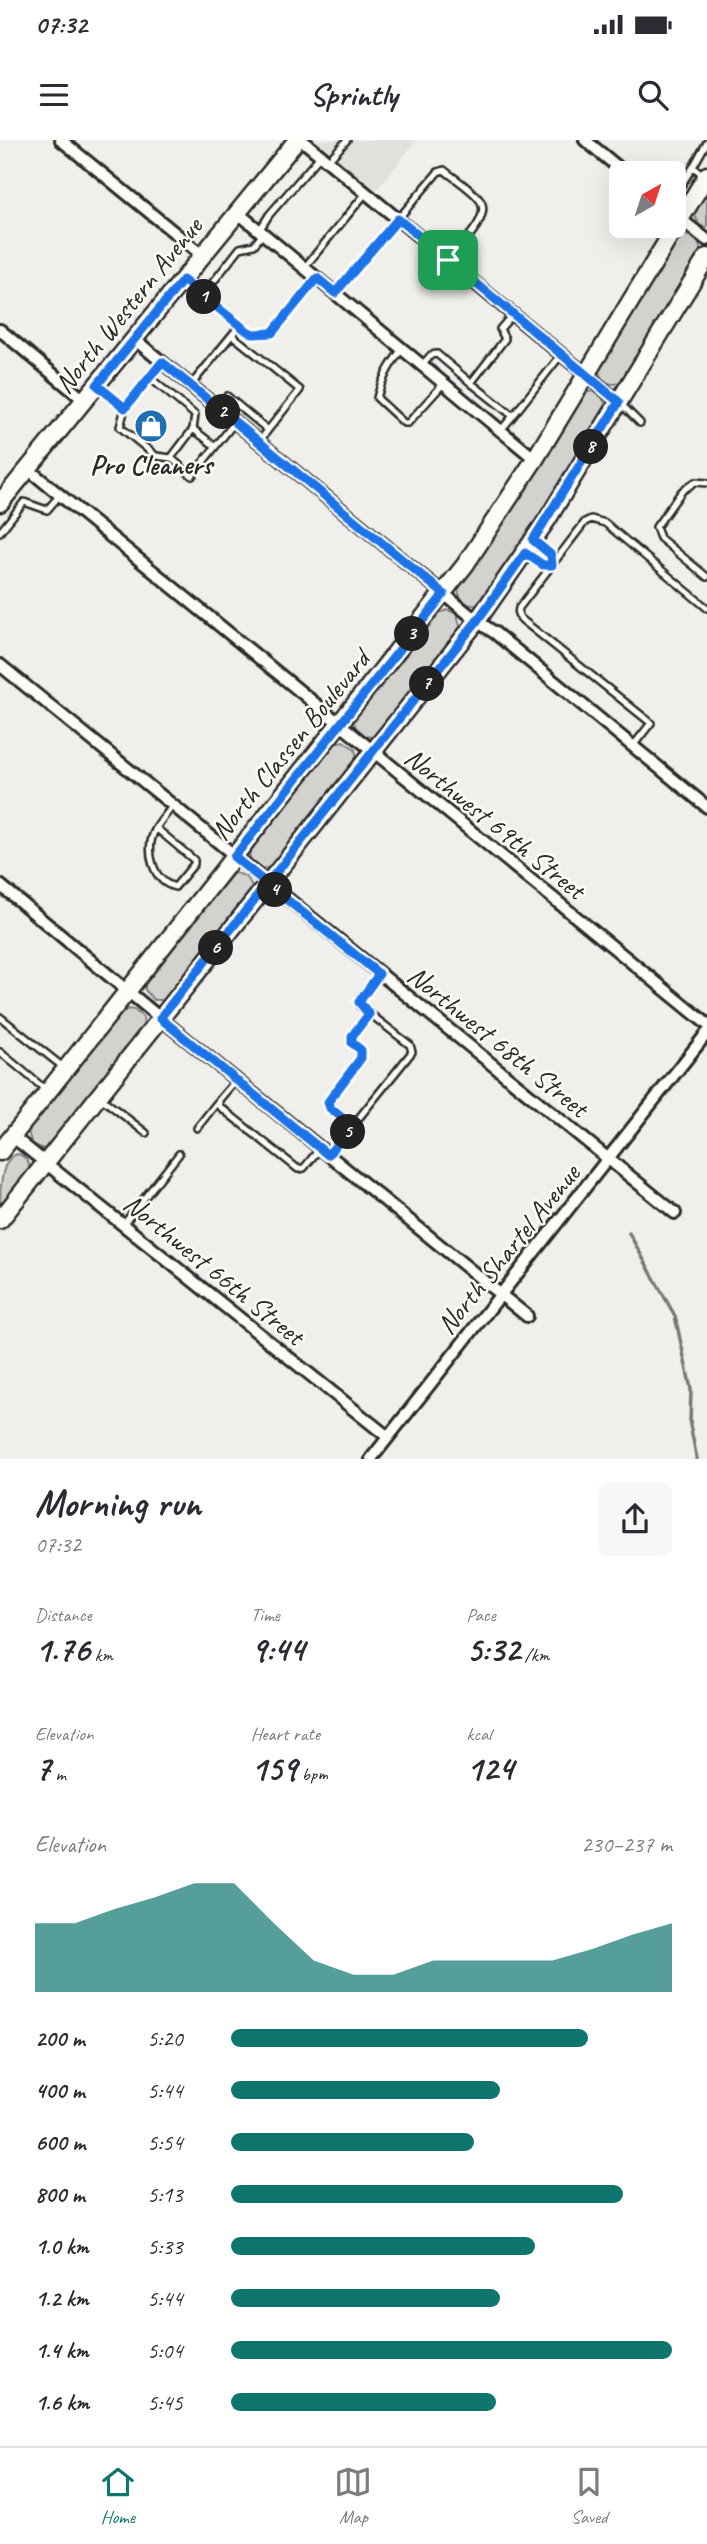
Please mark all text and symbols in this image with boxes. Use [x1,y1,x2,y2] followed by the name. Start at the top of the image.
[35,8,87,41] text: 07:32
[310,74,397,115] text: Sprintly
[35,76,73,114] icon: menu
[634,76,672,114] icon: search
[609,161,686,238] north arrow
[609,161,686,238] map controls
[46,208,211,400] street label: North Western Avenue
[418,230,478,290] pin
[429,241,467,279] icon: arrive
[186,280,222,314] pin: 1
[199,284,208,308] text: 1
[206,394,241,430] pin: 2
[218,399,227,423] text: 2
[132,407,170,445] shop icon: Pro Cleaners
[574,430,608,464] pin: 8
[586,434,595,458] text: 8
[90,447,215,482] place label: Pro Cleaners
[394,616,430,652] pin: 3
[407,621,416,645] text: 3
[203,640,380,847] street label: North Classen Boulevard
[410,666,444,702] pin: 7
[422,671,431,695] text: 7
[398,739,595,908] street label: Northwest 69th Street
[258,872,292,908] pin: 4
[270,877,279,901] text: 4
[198,930,234,966] pin: 6
[211,935,220,959] text: 6
[401,957,598,1126] street label: Northwest 68th Street
[330,1114,366,1150] pin: 5
[343,1119,352,1143] text: 5
[429,1155,588,1341] street label: North Shartel Avenue
[117,1185,314,1354] street label: Northwest 66th Street
[35,1480,201,1527] text: Morning run
[598,1482,672,1556] button: share
[35,1530,81,1559] text: 07:32
[35,1603,92,1627] text: Distance
[251,1603,280,1627] text: Time
[466,1603,496,1627] text: Pace
[35,1627,90,1672] text: 1.76
[251,1627,304,1672] text: 9:44
[466,1627,520,1672] text: 5:32
[90,1643,113,1667] text: km
[520,1643,549,1667] text: /km
[35,1722,93,1746] text: Elevation
[251,1722,320,1746] text: Heart rate
[466,1722,491,1746] text: kcal
[35,1746,51,1791] text: 7
[251,1746,297,1791] text: 159
[466,1746,514,1791] text: 124
[51,1762,66,1786] text: m
[297,1762,328,1786] text: bpm
[35,1830,106,1859] text: Elevation
[581,1830,672,1859] text: 230–237 m
[35,2024,85,2053] text: 200 m
[147,2024,183,2053] text: 5:20
[35,2076,85,2105] text: 400 m
[147,2076,183,2105] text: 5:44
[35,2128,85,2157] text: 600 m
[147,2128,183,2157] text: 5:54
[35,2180,85,2209] text: 800 m
[147,2180,183,2209] text: 5:13
[35,2232,89,2261] text: 1.0 km
[147,2232,183,2261] text: 5:33
[35,2284,89,2313] text: 1.2 km
[147,2284,183,2313] text: 5:44
[35,2336,89,2365] text: 1.4 km
[147,2336,183,2365] text: 5:04
[35,2388,89,2417] text: 1.6 km
[147,2388,183,2417] text: 5:45
[99,2463,137,2529] tab: Home
[334,2463,372,2529] tab: Map
[570,2463,608,2529] tab: Saved

